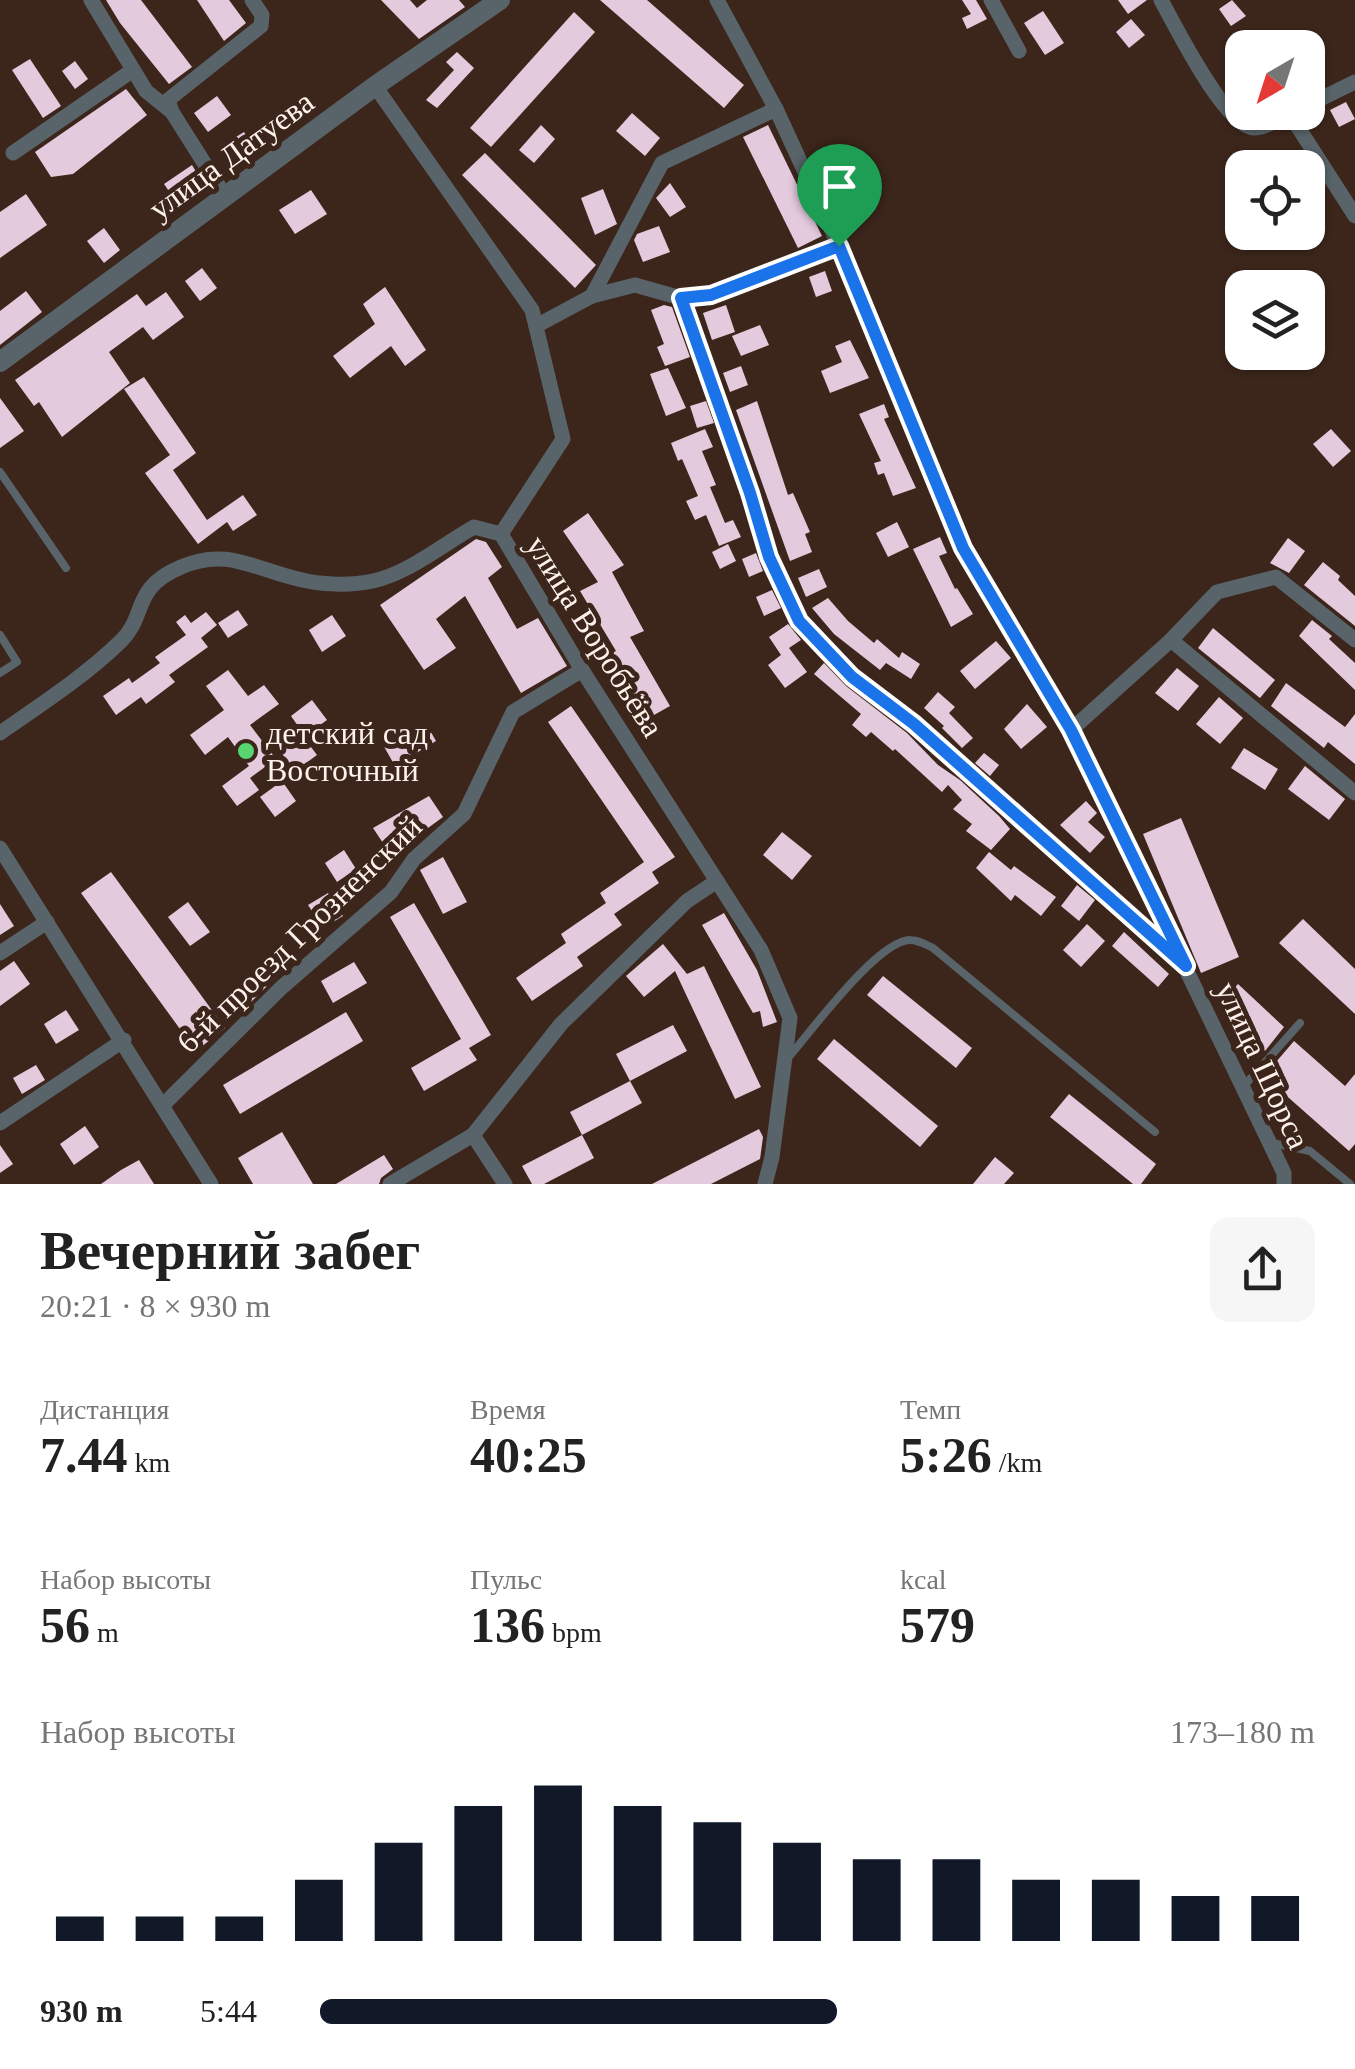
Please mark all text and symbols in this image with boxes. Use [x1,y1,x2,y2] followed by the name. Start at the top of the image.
[1225,30,1325,130] north arrow
[1225,30,1325,370] map controls
[142,83,320,227] street label: улица Датуева
[797,144,882,247] pin
[1225,150,1325,250] button: locate
[812,159,867,214] icon: arrive
[1225,270,1325,370] button: layers
[519,529,671,743] street label: улица Воробьёва
[266,715,428,788] place label: детский сад Восточный
[235,740,257,762] marker: детский сад Восточный
[169,808,429,1060] street label: 6-й проезд Грозненский
[1209,976,1317,1154] street label: улица Щорса
[1210,1217,1315,1322] button: share
[40,1220,420,1281] text: Вечерний забег
[40,1288,270,1324] text: 20:21 · 8 × 930 m
[40,1394,169,1425] text: Дистанция
[470,1394,546,1425] text: Время
[900,1394,961,1425] text: Темп
[40,1427,128,1483] text: 7.44
[470,1427,587,1483] text: 40:25
[900,1427,992,1483] text: 5:26
[128,1447,170,1478] text: km
[992,1447,1042,1478] text: /km
[40,1564,211,1595] text: Набор высоты
[470,1564,542,1595] text: Пульс
[900,1564,947,1595] text: kcal
[40,1597,90,1653] text: 56
[470,1597,545,1653] text: 136
[900,1597,975,1653] text: 579
[90,1617,119,1648] text: m
[545,1617,602,1648] text: bpm
[40,1714,235,1750] text: Набор высоты
[1170,1714,1315,1750] text: 173–180 m
[40,1993,123,2029] text: 930 m
[200,1993,257,2029] text: 5:44

